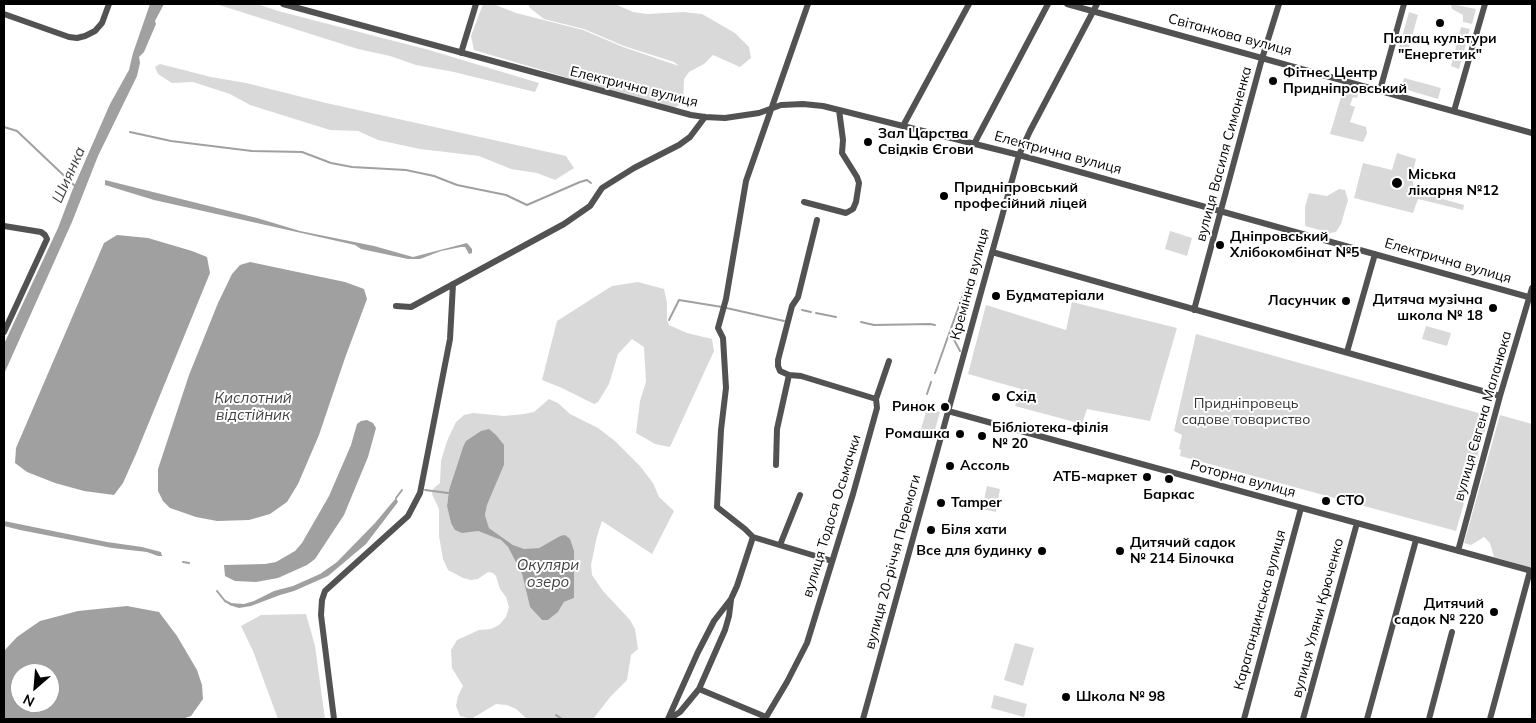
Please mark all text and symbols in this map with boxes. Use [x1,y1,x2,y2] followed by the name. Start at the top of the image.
[1166,10,1294,60] street label: Світанкова вулиця
[1434,17,1446,29] marker: Палац культури "Енергетик"
[1383,31,1497,64] place label: Палац культури "Енергетик"
[568,63,700,111] street label: Електрична вулиця
[1193,65,1255,243] street label: вулиця Василя Симоненка
[1283,65,1407,98] place label: Фітнес Центр Придніпровський
[1267,75,1279,87] marker: Фітнес Центр Придніпровський
[878,126,974,158] place label: Зал Царства Свідків Єгови
[992,128,1124,178] street label: Електрична вулиця
[862,136,874,148] marker: Зал Царства Свідків Єгови
[49,144,89,206] water label: Шиянка
[1408,167,1499,200] place label: Міська лікарня №12
[1390,176,1404,190] marker: Міська лікарня №12
[954,180,1087,212] place label: Придніпровський професійний ліцей
[938,190,950,202] marker: Придніпровський професійний ліцей
[947,226,993,342] street label: Кремінна вулиця
[1230,229,1359,262] place label: Дніпровський Хлібокомбінат №5
[1383,235,1513,287] street label: Електрична вулиця
[1214,239,1226,251] marker: Дніпровський Хлібокомбінат №5
[1006,288,1104,304] place label: Будматеріали
[990,290,1002,302] marker: Будматеріали
[1373,292,1483,324] place label: Дитяча музічна школа № 18
[1268,293,1336,309] place label: Ласунчик
[1340,295,1352,307] marker: Ласунчик
[1487,302,1499,314] marker: Дитяча музічна школа № 18
[1451,329,1515,503] street label: вулиця Євгена Маланюка
[214,389,292,424] water label: Кислотний відстійник
[1006,389,1036,405] place label: Схід
[990,391,1002,403] marker: Схід
[1182,396,1310,428] park label: Придніпровець садове товариство
[892,399,935,415] place label: Ринок
[939,401,951,413] marker: Ринок
[992,420,1109,452] place label: Бібліотека-філія № 20
[885,426,950,442] place label: Ромашка
[954,428,966,440] marker: Ромашка
[976,430,988,442] marker: Бібліотека-філія № 20
[799,433,865,599] street label: вулиця Тодося Осьмачки
[1188,457,1298,501] street label: Роторна вулиця
[960,458,1010,474] place label: Ассоль
[944,460,956,472] marker: Ассоль
[1053,469,1137,485] place label: АТБ-маркет
[1141,471,1153,483] marker: АТБ-маркет
[862,473,924,651] street label: вулиця 20-річчя Перемоги
[1163,473,1175,485] marker: Баркас
[1143,487,1195,503] place label: Баркас
[1336,493,1365,509] place label: СТО
[951,495,1002,511] place label: Tamper
[1320,495,1332,507] marker: СТО
[935,497,947,509] marker: Tamper
[941,522,1007,538] place label: Біля хати
[925,524,937,536] marker: Біля хати
[1230,528,1290,692] street label: Карагандинська вулиця
[1130,535,1236,568] place label: Дитячий садок № 214 Білочка
[1289,536,1347,700] street label: вулиця Уляни Крюченко
[916,543,1032,559] place label: Все для будинку
[1036,545,1048,557] marker: Все для будинку
[1114,545,1126,557] marker: Дитячий садок № 214 Білочка
[517,556,579,591] water label: Окуляри озеро
[1394,596,1484,628] place label: Дитячий садок № 220
[1488,606,1500,618] marker: Дитячий садок № 220
[10,663,60,713] north arrow
[1076,689,1165,705] place label: Школа № 98
[20,690,37,711] text: N
[1060,691,1072,703] marker: Школа № 98

